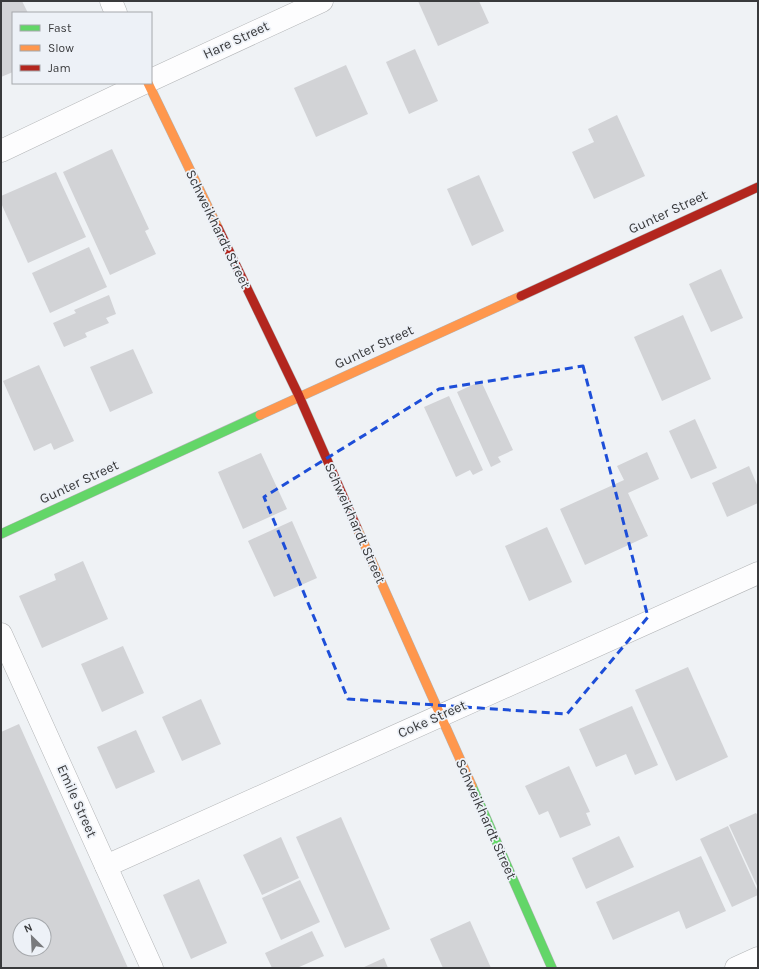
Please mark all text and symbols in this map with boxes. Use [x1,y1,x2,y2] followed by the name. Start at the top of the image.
[12,12,152,84] legend
[200,17,272,63] street label: Hare Street
[48,21,72,35] text: Fast
[48,41,74,55] text: Slow
[48,61,71,75] text: Jam
[182,167,254,291] street label: Schweikhardt Street
[626,186,710,238] street label: Gunter Street
[332,321,416,373] street label: Gunter Street
[37,456,121,508] street label: Gunter Street
[321,460,389,586] street label: Schweikhardt Street
[395,696,469,742] street label: Coke Street
[452,756,520,882] street label: Schweikhardt Street
[53,762,101,840] street label: Emile Street
[12,917,52,957] north arrow
[22,921,34,936] text: N

